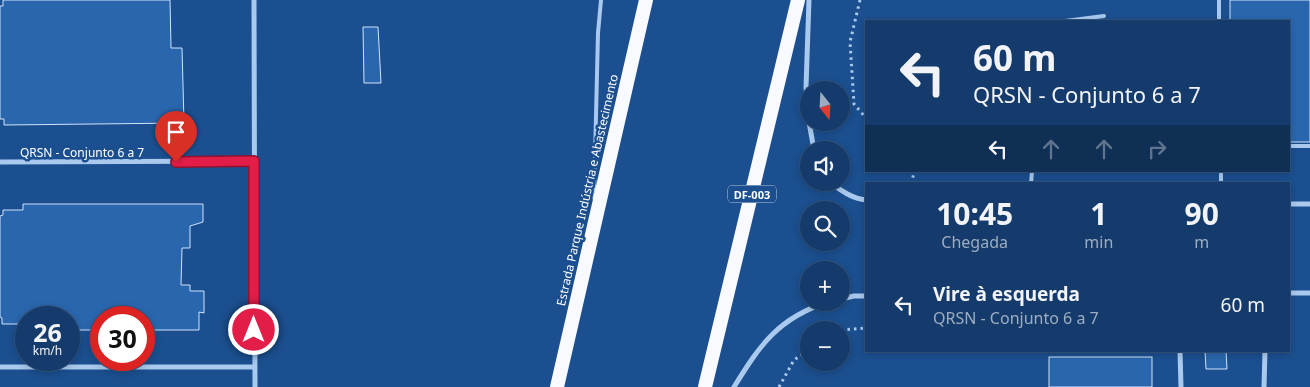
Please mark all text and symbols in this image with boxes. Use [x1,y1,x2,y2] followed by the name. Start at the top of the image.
[973,34,1056,81] text: 60 m
[890,40,955,105] icon: left
[552,72,622,308] street label: Estrada Parque Indústria e Abastecimento
[973,79,1201,109] text: QRSN - Conjunto 6 a 7
[800,81,850,131] north arrow
[800,81,850,371] map controls
[155,111,197,162] pin
[162,118,190,146] icon: arrive
[984,135,1012,163] icon: left
[1037,135,1065,163] icon: ahead
[1090,135,1118,163] icon: ahead
[1143,135,1171,163] icon: right
[800,141,850,191] button: sound
[20,144,144,161] street label: QRSN - Conjunto 6 a 7
[728,185,776,202] road number: DF-003
[936,193,1013,234] text: 10:45
[1090,193,1107,234] text: 1
[1184,193,1219,234] text: 90
[800,201,850,251] button: search
[941,231,1008,253] text: Chegada
[1084,231,1113,253] text: min
[1194,231,1209,253] text: m
[800,261,850,311] button: +
[933,281,1080,307] text: Vire à esquerda
[890,291,918,319] icon: left
[1221,292,1265,318] text: 60 m
[227,303,279,355] position arrow
[90,306,155,371] speed limit sign: 30
[933,307,1099,329] text: QRSN - Conjunto 6 a 7
[33,315,62,349] text: 26
[800,321,850,371] button: −
[33,342,62,359] text: km/h

